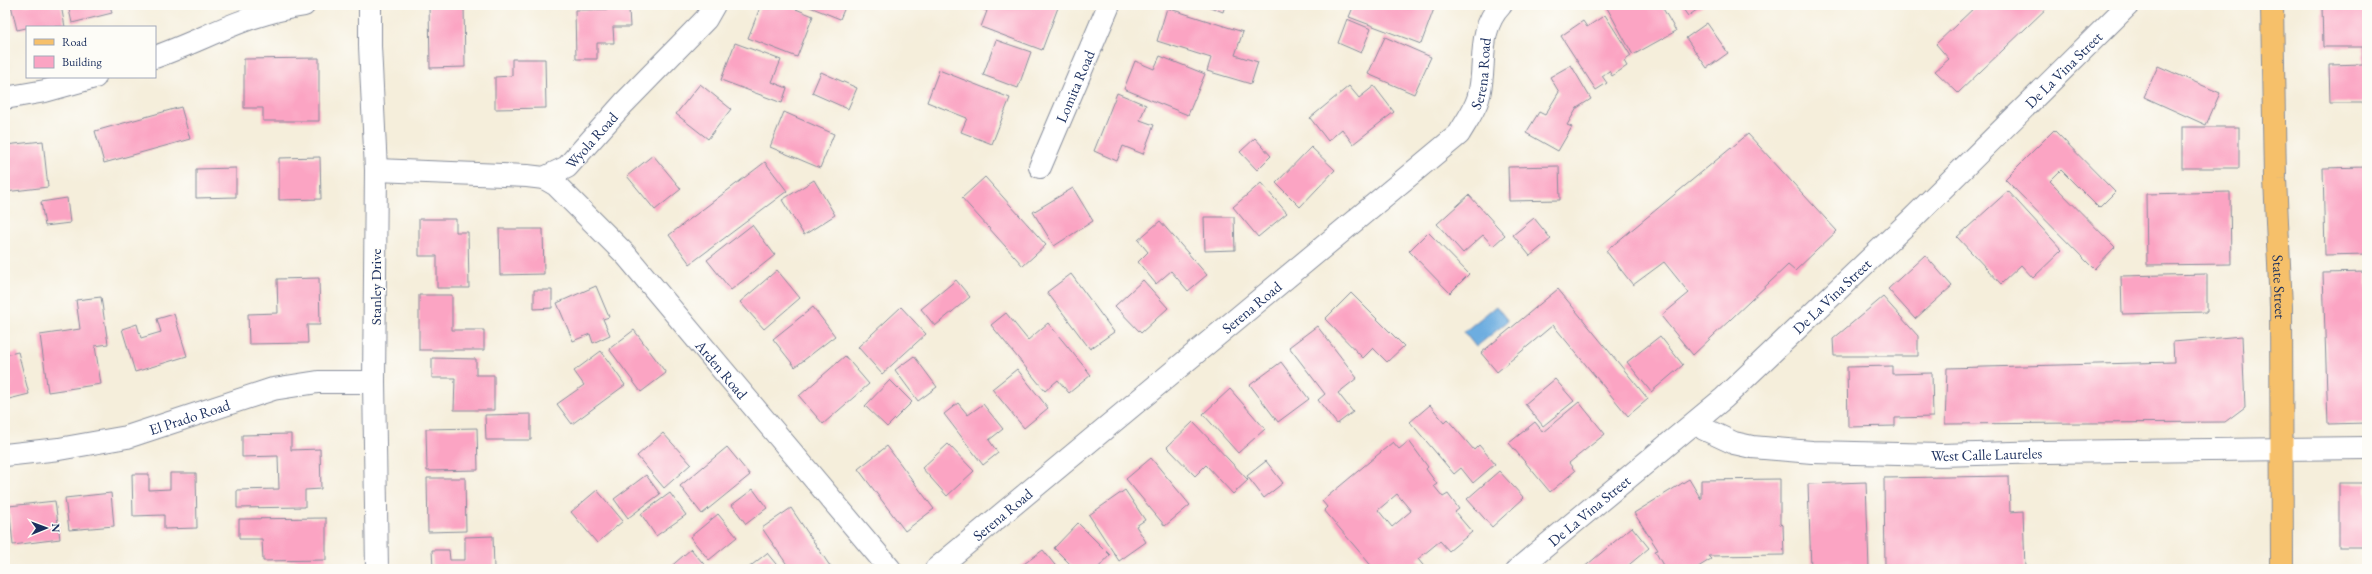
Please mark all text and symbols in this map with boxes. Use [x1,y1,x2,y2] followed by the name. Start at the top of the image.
[26,26,156,78] legend
[2020,27,2106,112] street label: De La Vina Street
[62,34,88,50] text: Road
[1465,36,1494,112] street label: Serena Road
[1051,47,1098,125] street label: Lomita Road
[62,54,103,70] text: Building
[561,107,622,172] street label: Wyola Road
[366,249,385,325] street label: Stanley Drive
[1788,254,1875,338] street label: De La Vina Street
[2269,254,2291,319] street label: State Street
[1217,276,1285,337] street label: Serena Road
[691,335,752,403] street label: Arden Road
[147,394,233,439] street label: El Prado Road
[1931,443,2043,465] street label: West Calle Laureles
[1544,470,1634,550] street label: De La Vina Street
[968,483,1036,544] street label: Serena Road
[26,508,66,548] north arrow
[49,523,63,532] text: N

